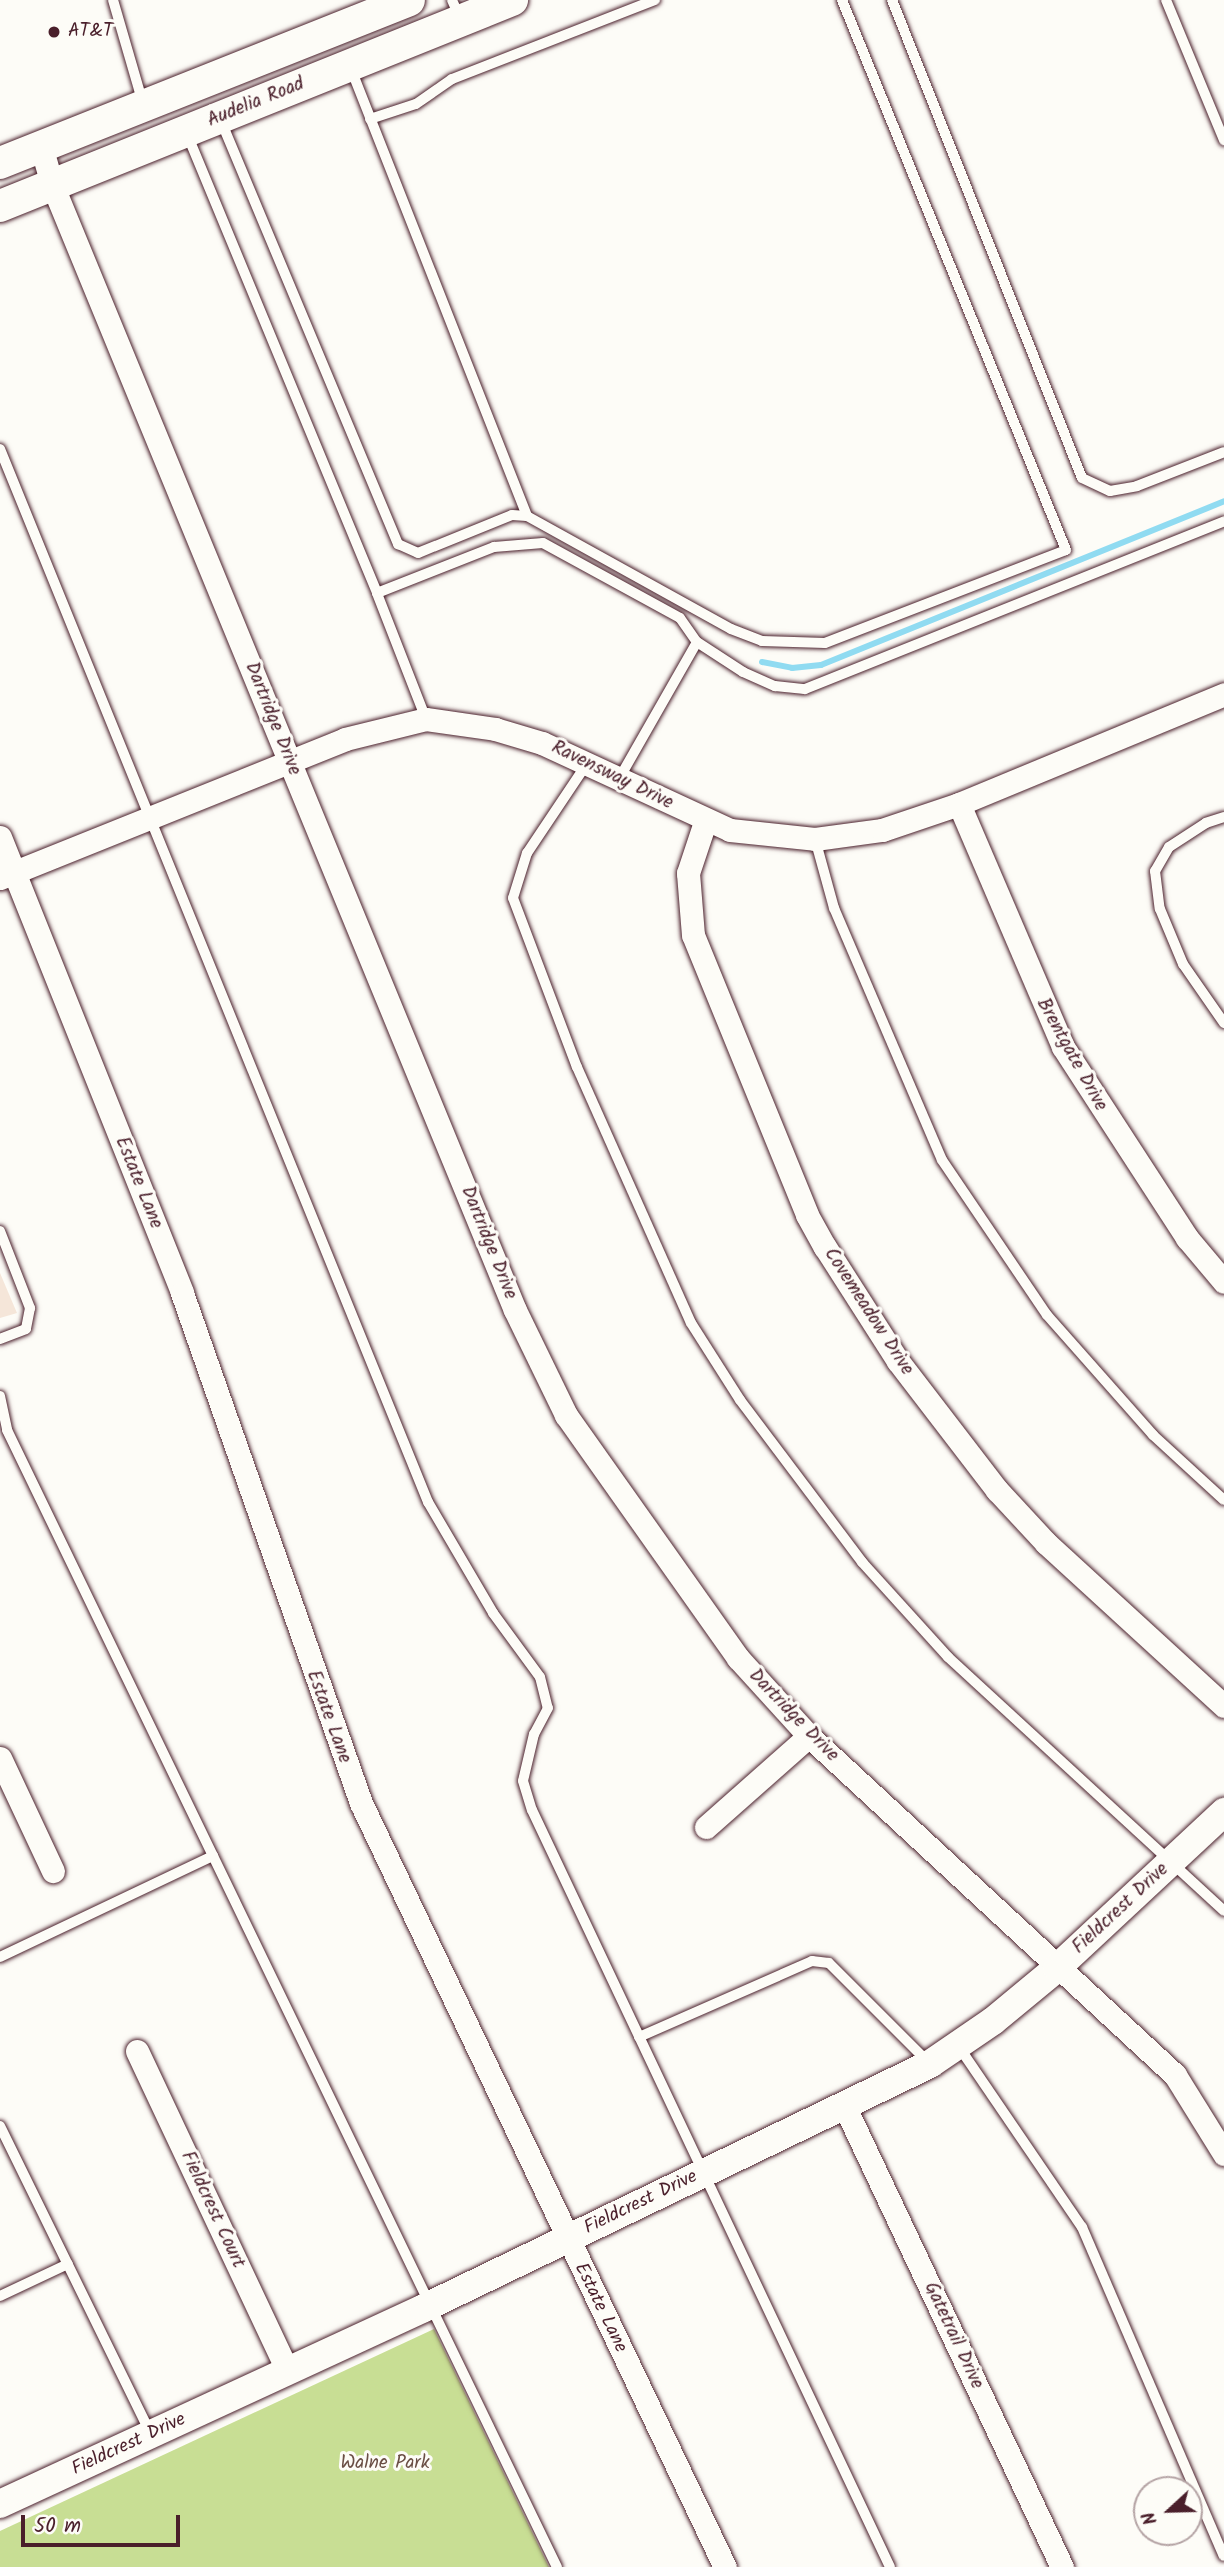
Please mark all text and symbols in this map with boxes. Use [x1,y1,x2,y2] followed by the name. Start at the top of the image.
[68,21,113,43] place label: AT&T
[46,24,62,40] marker: AT&T
[204,73,308,133] street label: Audelia Road
[239,659,305,779] street label: Dartridge Drive
[547,737,677,815] street label: Ravensway Drive
[1031,995,1111,1115] street label: Brentgate Drive
[109,1134,167,1232] street label: Estate Lane
[455,1183,521,1303] street label: Dartridge Drive
[818,1244,918,1380] street label: Covemeadow Drive
[743,1665,843,1767] street label: Dartridge Drive
[301,1668,355,1766] street label: Estate Lane
[1068,1859,1174,1959] street label: Fieldcrest Drive
[175,2148,249,2272] street label: Fieldcrest Court
[581,2166,701,2240] street label: Fieldcrest Drive
[569,2259,631,2357] street label: Estate Lane
[918,2279,988,2393] street label: Gatetrail Drive
[68,2409,190,2481] street label: Fieldcrest Drive
[340,2453,430,2475] park label: Walne Park
[1133,2476,1203,2546] north arrow
[24,2500,184,2544] scale bar
[1134,2507,1167,2529] text: N
[34,2510,81,2543] text: 50 m

